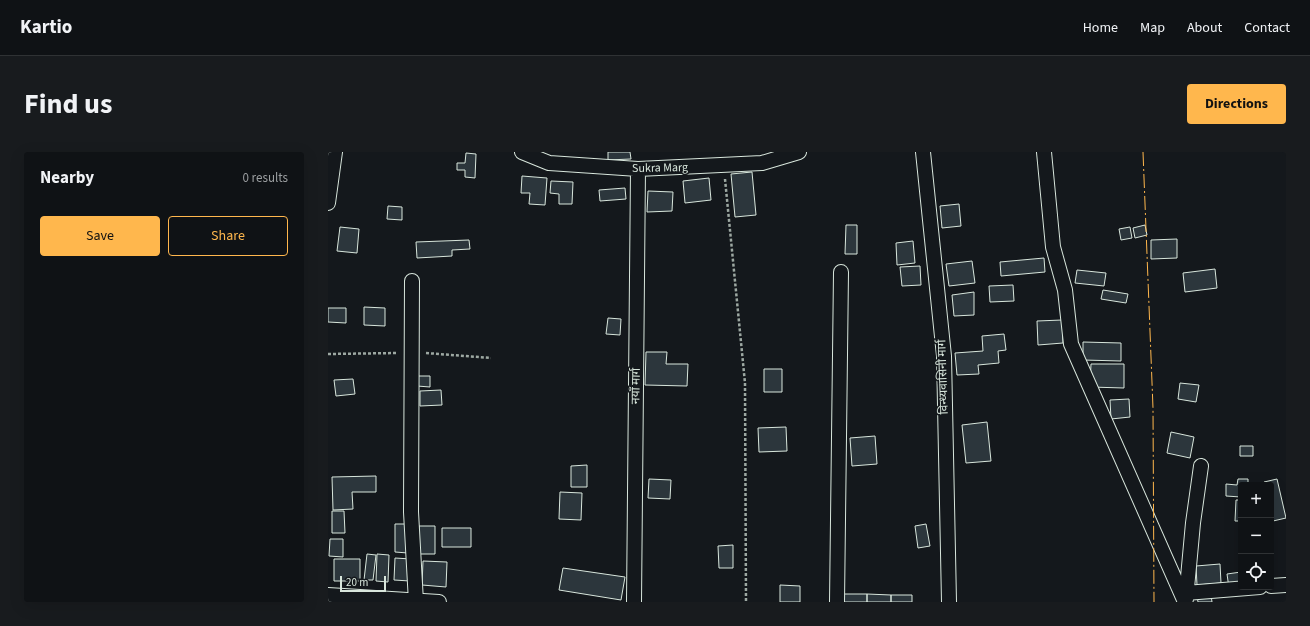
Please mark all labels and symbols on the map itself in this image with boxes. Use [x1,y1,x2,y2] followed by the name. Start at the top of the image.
[632,159,688,177] street label: Sukra Marg
[933,338,953,415] street label: विन्ध्यवासिनी मार्ग
[627,367,645,404] street label: नयाँ मार्ग
[340,574,386,593] scale bar

